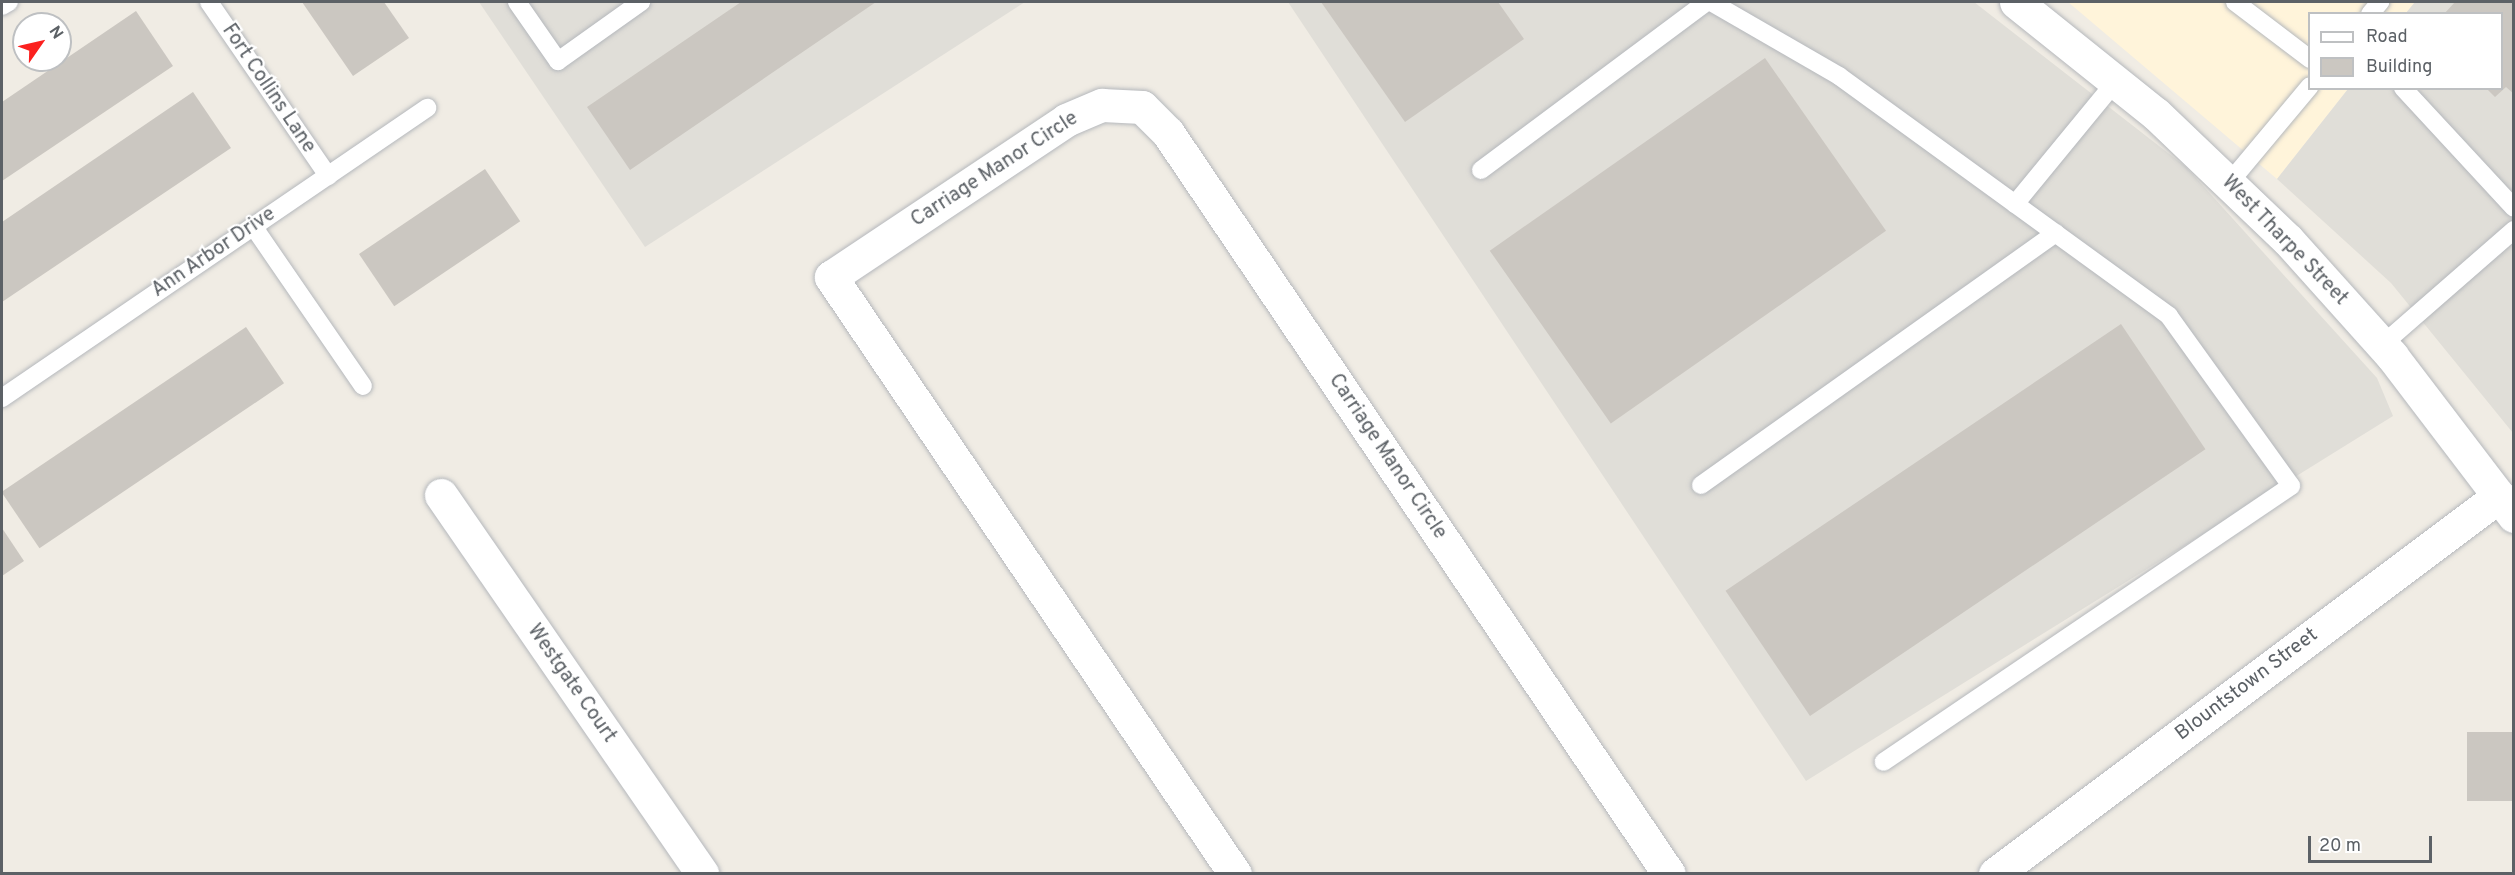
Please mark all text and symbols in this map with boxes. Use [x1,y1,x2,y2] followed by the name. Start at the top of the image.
[12,12,72,72] north arrow
[2308,12,2503,90] legend
[216,20,320,158] street label: Fort Collins Lane
[44,23,67,43] text: N
[2366,26,2408,49] text: Road
[2366,56,2432,79] text: Building
[907,107,1083,233] street label: Carriage Manor Circle
[2216,171,2352,311] street label: West Tharpe Street
[147,203,281,303] street label: Ann Arbor Drive
[1323,370,1451,544] street label: Carriage Manor Circle
[521,620,621,748] street label: Westgate Court
[2171,624,2323,746] street label: Blountstown Street
[2311,824,2436,862] scale bar
[2319,835,2361,858] text: 20 m

